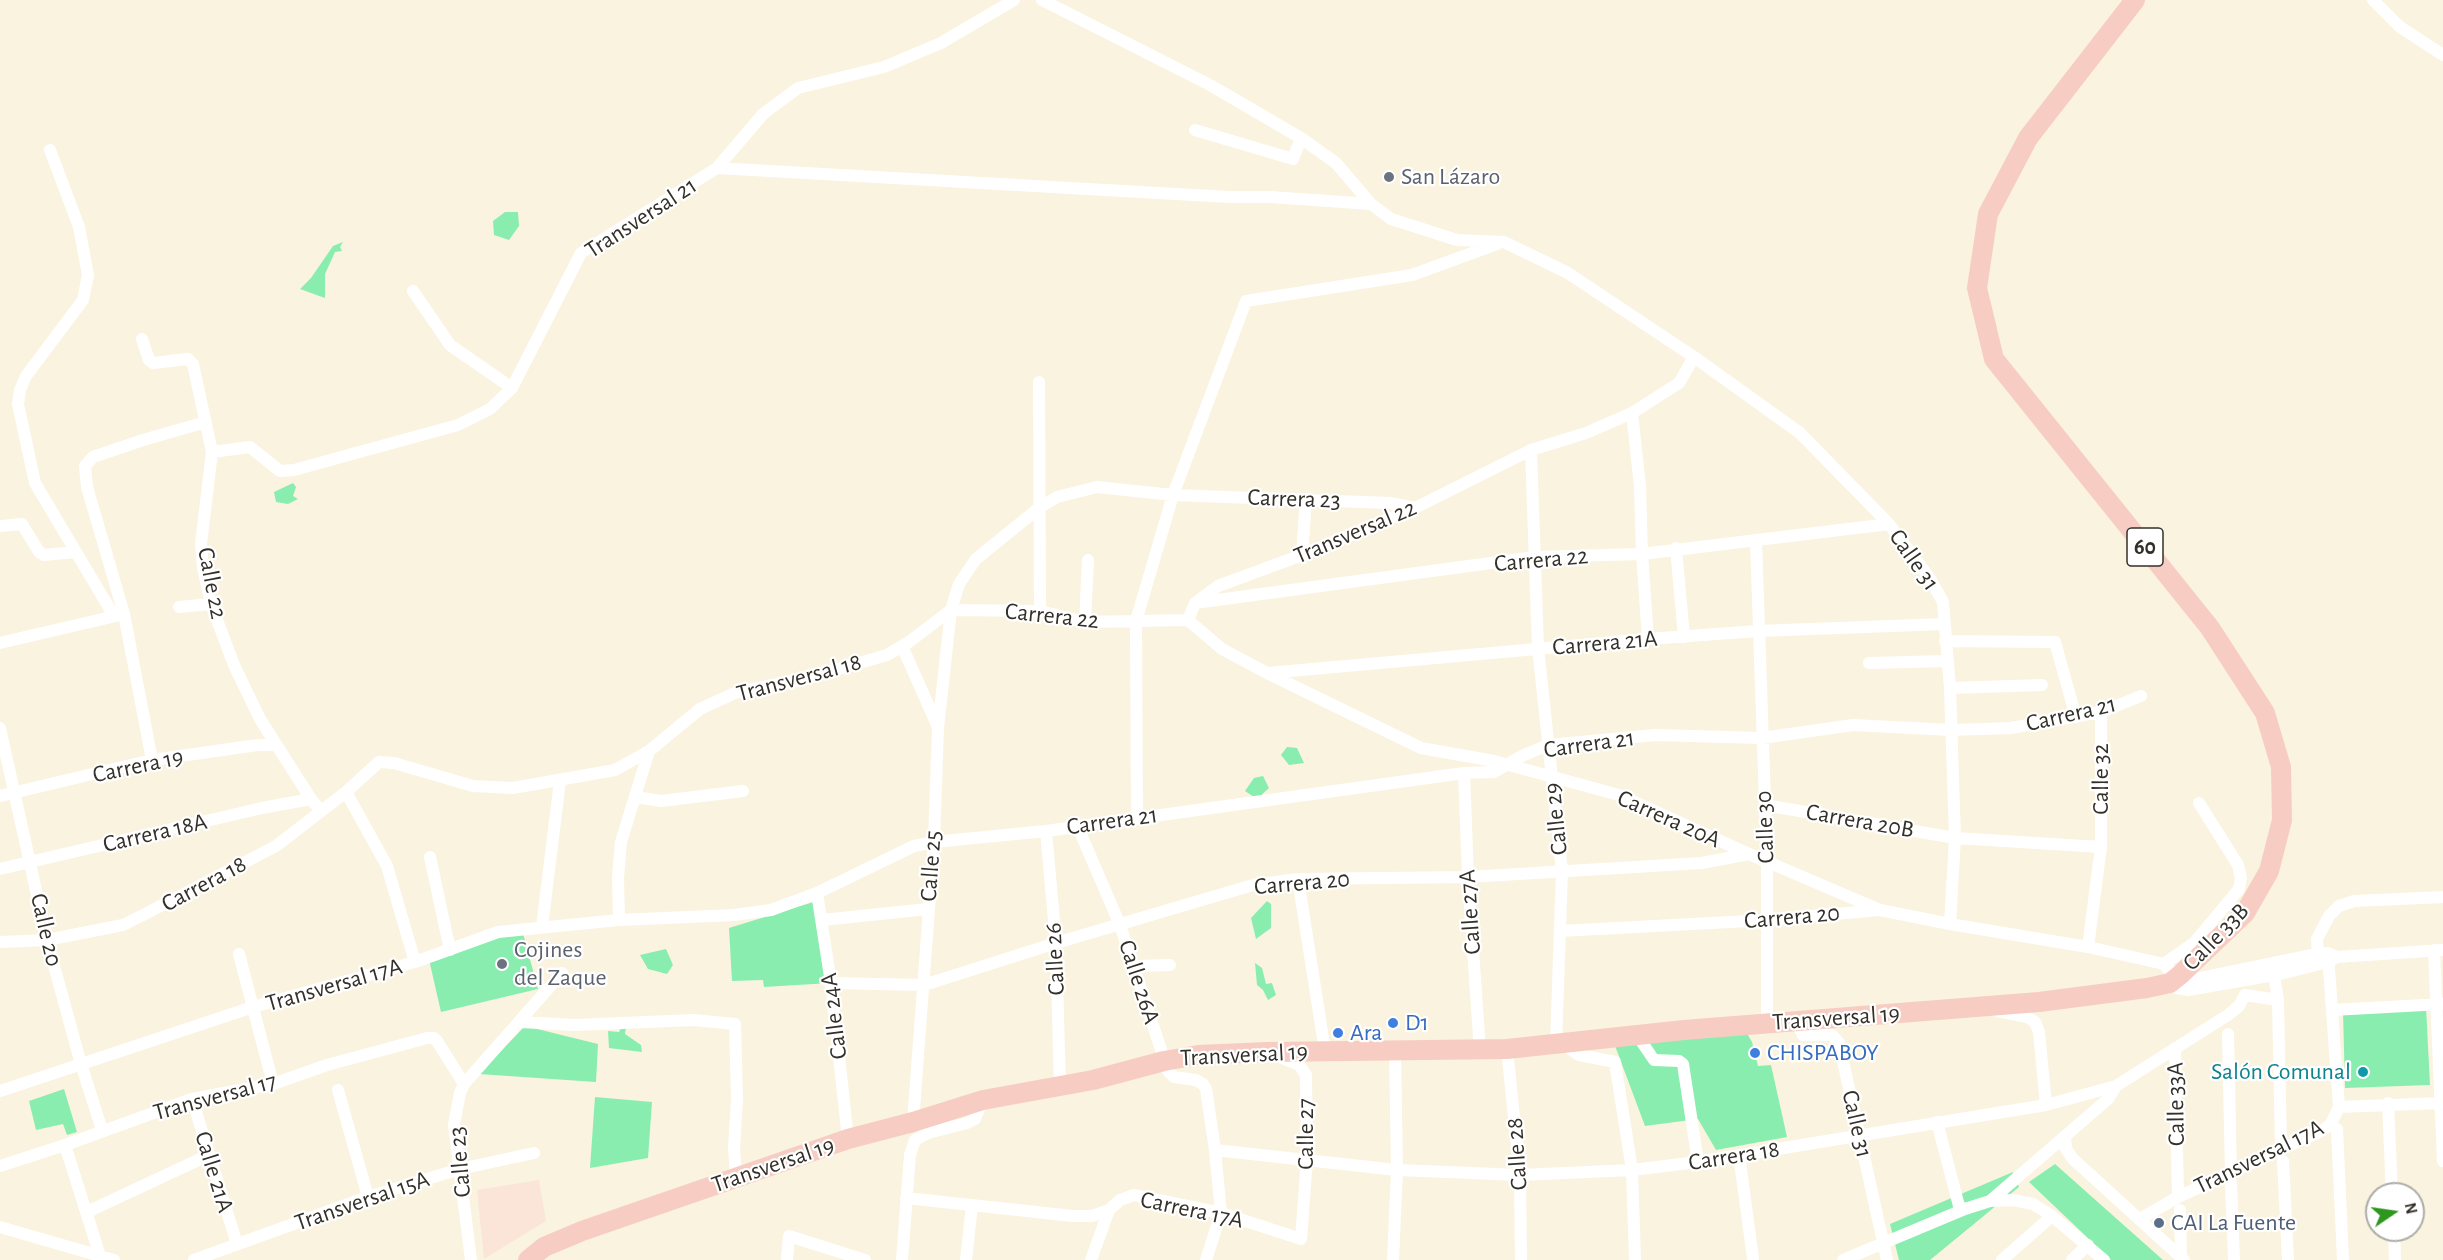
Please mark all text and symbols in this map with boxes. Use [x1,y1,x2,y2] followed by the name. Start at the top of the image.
[1401,163,1500,191] place label: San Lázaro
[1382,170,1396,184] marker: San Lázaro
[580,171,702,265] street label: Transversal 21
[1247,483,1341,515] street label: Carrera 23
[1289,493,1421,571] street label: Transversal 22
[1883,524,1945,596] street label: Calle 31
[2127,528,2163,566] road number: 60
[1493,542,1589,578] street label: Carrera 22
[191,545,233,621] street label: Calle 22
[1004,597,1100,635] street label: Carrera 22
[1551,624,1659,662] street label: Carrera 21A
[733,648,865,708] street label: Transversal 18
[2023,690,2119,738] street label: Carrera 21
[1542,723,1636,765] street label: Carrera 21
[90,742,186,790] street label: Carrera 19
[2087,743,2115,815] street label: Calle 32
[1538,781,1574,857] street label: Calle 29
[1613,783,1725,855] street label: Carrera 20A
[1749,790,1781,864] street label: Calle 30
[1804,797,1916,845] street label: Carrera 20B
[1065,800,1159,842] street label: Carrera 21
[100,807,210,859] street label: Carrera 18A
[914,829,948,903] street label: Calle 25
[157,850,251,918] street label: Carrera 18
[1253,864,1351,902] street label: Carrera 20
[1453,868,1487,956] street label: Calle 27A
[24,891,68,969] street label: Calle 20
[2177,897,2255,977] street label: Calle 33B
[1743,898,1841,936] street label: Carrera 20
[1039,922,1071,996] street label: Calle 26
[514,936,607,992] place label: Cojines del Zaque
[1112,936,1166,1028] street label: Calle 26A
[263,952,405,1018] street label: Transversal 17A
[495,957,509,971] marker: Cojines del Zaque
[814,971,854,1061] street label: Calle 24A
[1771,999,1901,1037] street label: Transversal 19
[1405,1009,1429,1037] place label: D1
[1386,1016,1400,1030] marker: D1
[1350,1019,1382,1047] place label: Ara
[1331,1026,1345,1040] marker: Ara
[1179,1037,1309,1073] street label: Transversal 19
[1767,1039,1879,1067] place label: CHISPABOY
[1748,1046,1762,1060] marker: CHISPABOY
[2211,1058,2351,1086] place label: Salón Comunal
[2161,1062,2191,1146] street label: Calle 33A
[2356,1065,2370,1079] marker: Salón Comunal
[150,1067,280,1127] street label: Transversal 17
[1835,1087,1879,1161] street label: Calle 31
[1292,1098,1320,1170] street label: Calle 27
[2190,1113,2328,1201] street label: Transversal 17A
[1500,1117,1534,1191] street label: Calle 28
[443,1125,477,1199] street label: Calle 23
[188,1128,240,1216] street label: Calle 21A
[708,1131,838,1199] street label: Transversal 19
[1686,1135,1782,1177] street label: Carrera 18
[291,1165,433,1237] street label: Transversal 15A
[2365,1182,2425,1242] north arrow
[1138,1185,1246,1235] street label: Carrera 17A
[2402,1201,2420,1216] text: N
[2171,1209,2296,1237] place label: CAI La Fuente
[2152,1216,2166,1230] marker: CAI La Fuente

